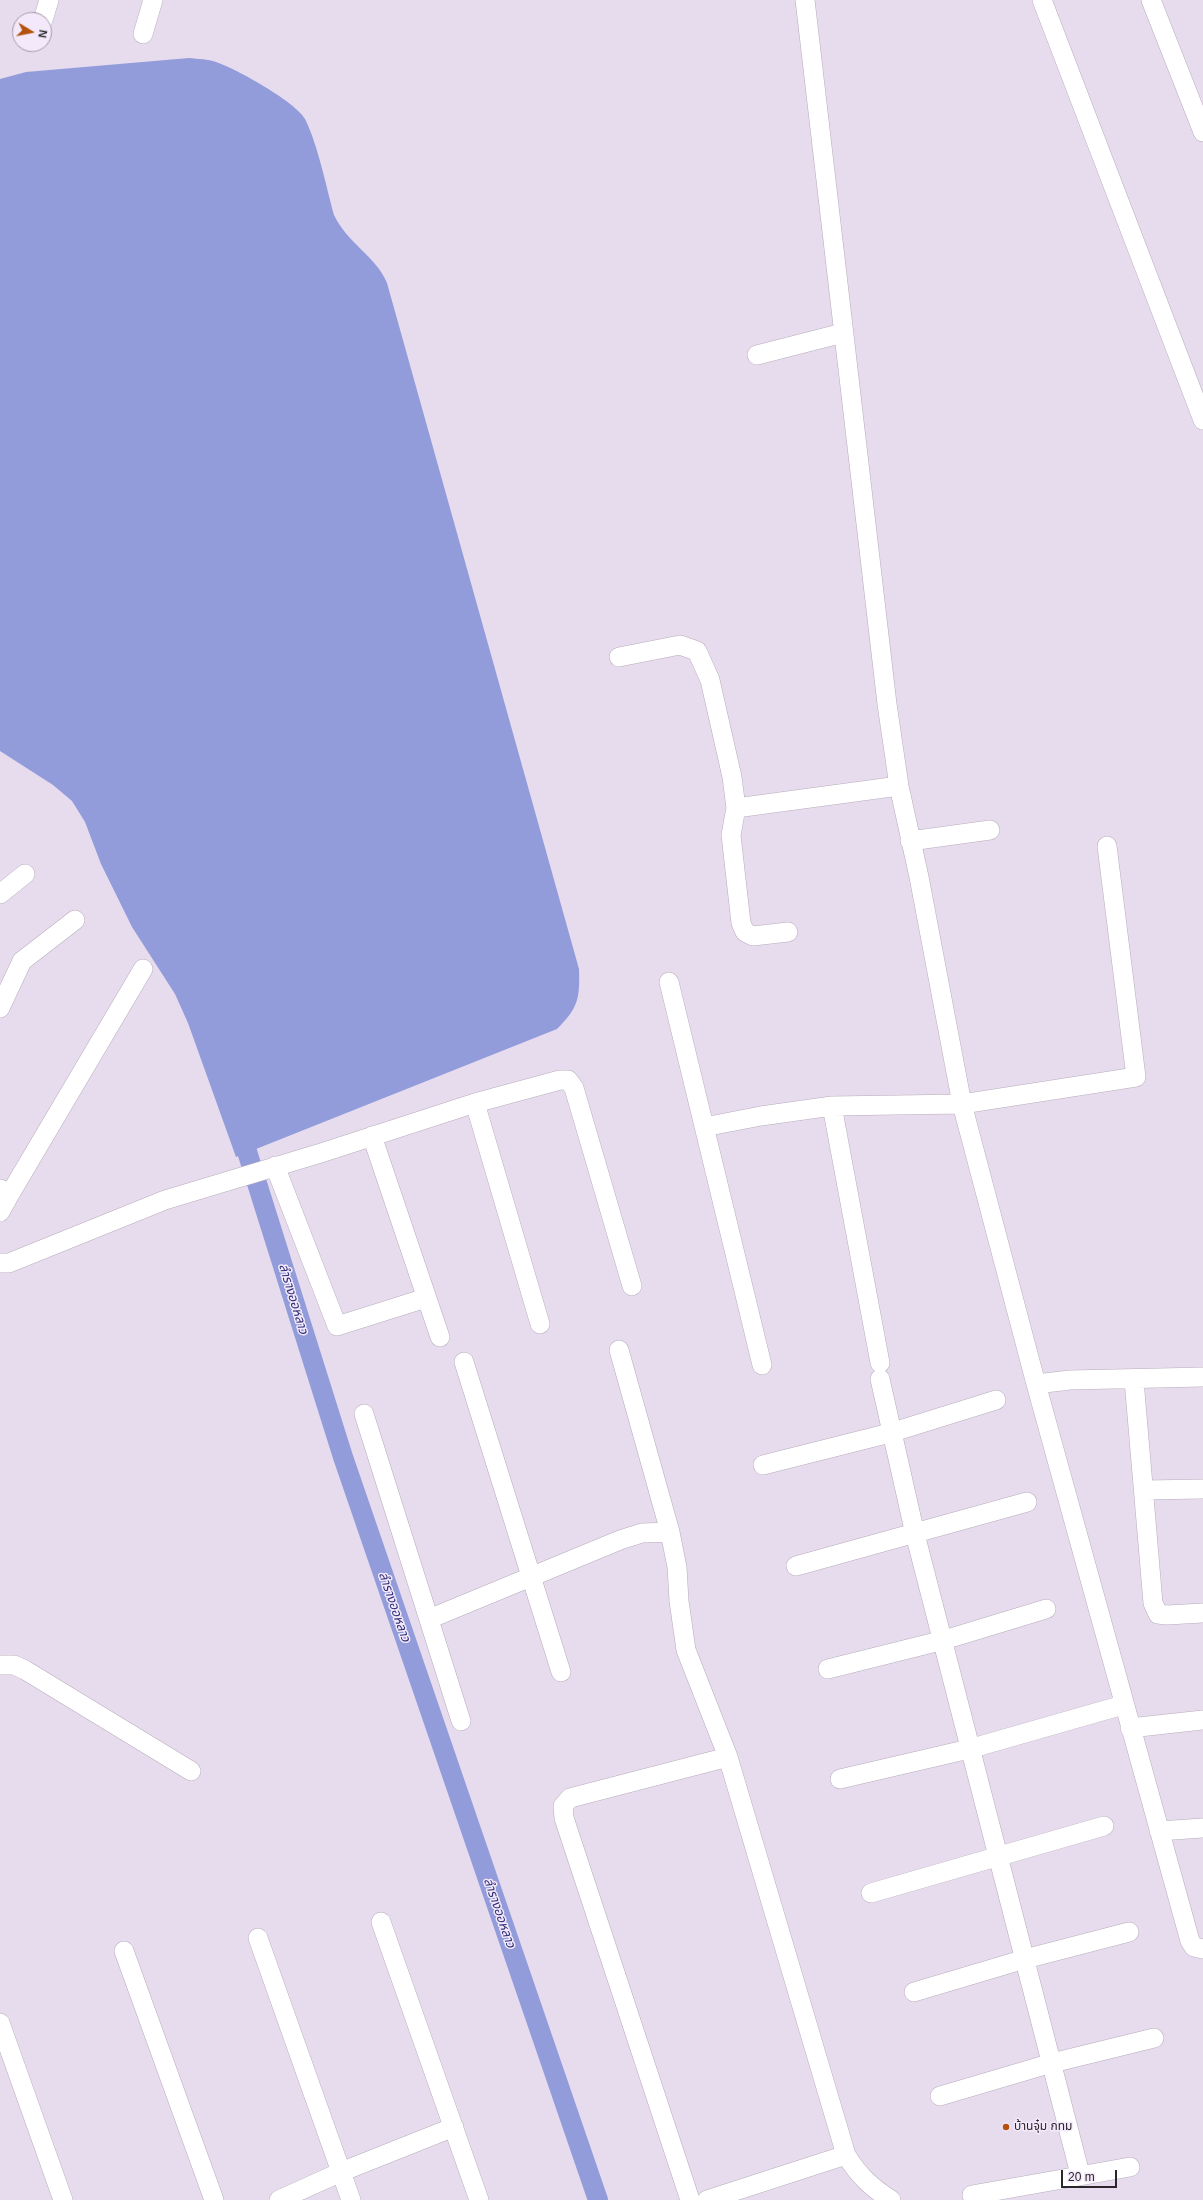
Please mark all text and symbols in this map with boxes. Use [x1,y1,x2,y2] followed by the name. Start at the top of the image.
[12,12,52,52] north arrow
[36,29,49,39] text: N
[275,1262,311,1336] water label: ลำรางออหลาว
[375,1570,413,1644] water label: ลำรางออหลาว
[480,1876,518,1950] water label: ลำรางออหลาว
[1014,2120,1072,2134] place label: บ้านจุ๋ม กทม
[1001,2122,1011,2132] marker: บ้านจุ๋ม กทม
[1063,2162,1119,2188] scale bar
[1068,2170,1095,2184] text: 20 m

